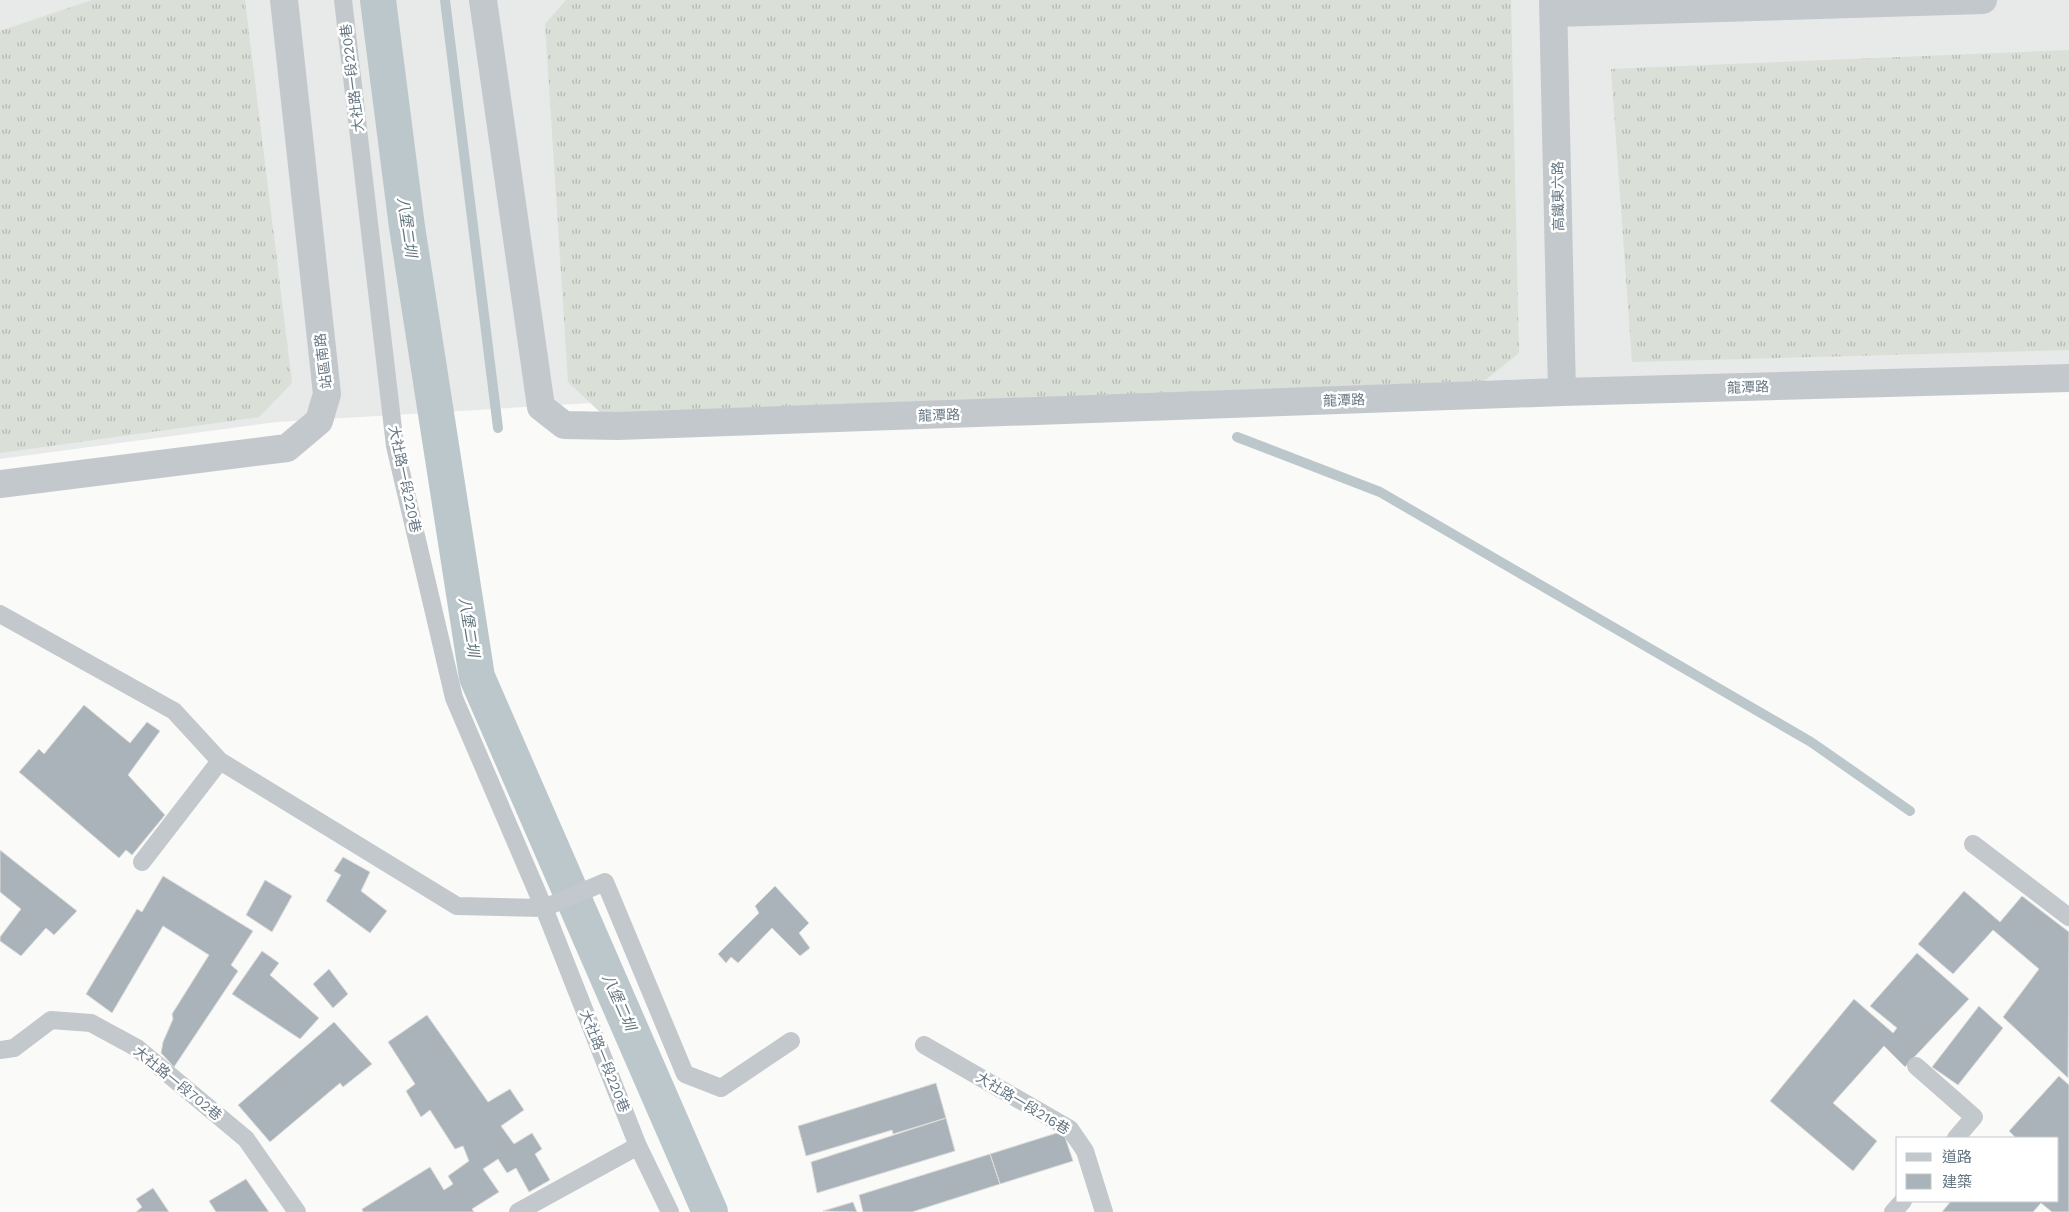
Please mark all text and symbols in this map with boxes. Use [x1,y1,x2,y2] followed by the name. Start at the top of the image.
[337,23,367,133] street label: 大社路一段220巷
[1549,161,1567,231] street label: 高鐵東六路
[394,196,420,260] water label: 八堡二圳
[312,332,334,390] street label: 站區南路
[1727,378,1769,396] street label: 龍潭路
[1323,391,1365,409] street label: 龍潭路
[918,406,960,424] street label: 龍潭路
[386,424,424,534] street label: 大社路一段220巷
[455,596,483,660] water label: 八堡二圳
[599,971,640,1035] water label: 八堡二圳
[577,1007,633,1115] street label: 大社路一段220巷
[131,1043,225,1123] street label: 大社路一段702巷
[973,1069,1073,1137] street label: 大社路一段216巷
[1896,1137,2059,1202] legend
[1942,1148,1972,1166] text: 道路
[1942,1173,1972,1191] text: 建築

